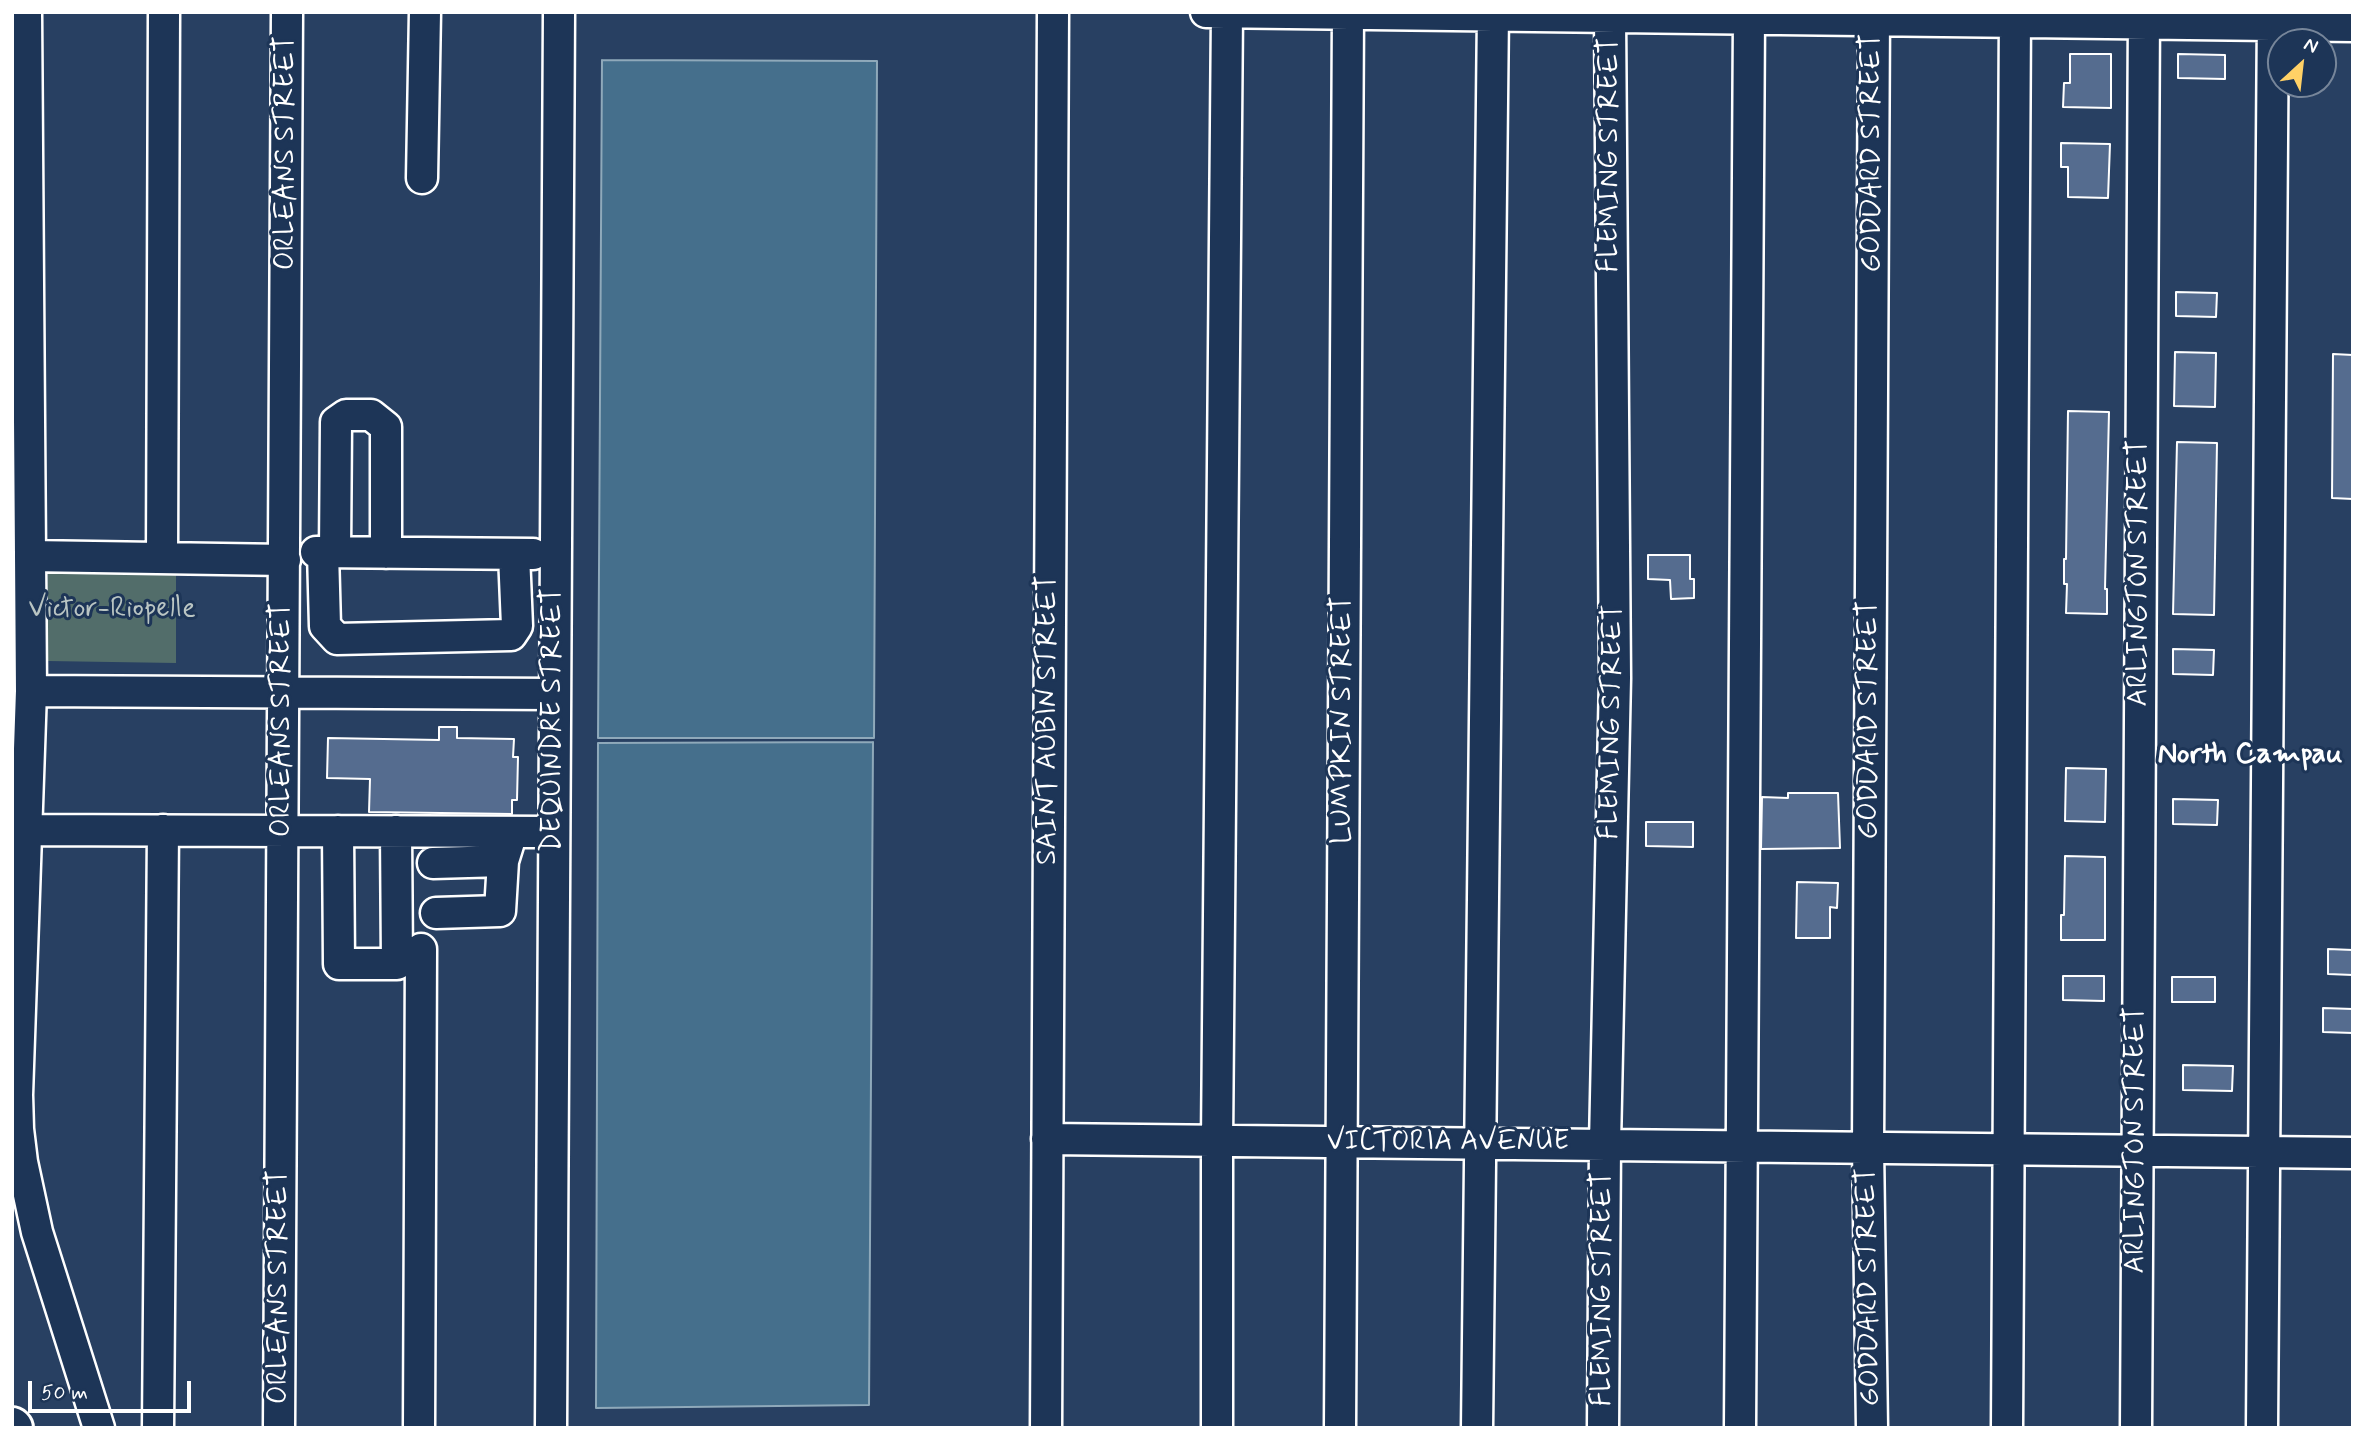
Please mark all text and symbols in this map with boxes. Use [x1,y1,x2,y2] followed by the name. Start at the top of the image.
[2267,28,2337,98] north arrow
[2300,32,2322,60] text: N
[1856,34,1890,272] street label: GODDARD STREET
[270,36,304,270] street label: ORLEANS STREET
[1594,37,1628,273] street label: FLEMING STREET
[2123,440,2157,706] street label: ARLINGTON STREET
[1032,575,1066,865] street label: SAINT AUBIN STREET
[537,588,571,852] street label: DEQUINDRE STREET
[28,593,196,627] park label: Victor-Riopelle
[1327,596,1361,844] street label: LUMPKIN STREET
[1853,601,1887,839] street label: GODDARD STREET
[266,603,300,837] street label: ORLEANS STREET
[1594,604,1632,840] street label: FLEMING STREET
[2158,738,2342,774] district label: North Campau
[2120,1007,2154,1273] street label: ARLINGTON STREET
[1327,1126,1569,1160] street label: VICTORIA AVENUE
[1851,1167,1889,1407] street label: GODDARD STREET
[263,1170,297,1404] street label: ORLEANS STREET
[1587,1171,1621,1407] street label: FLEMING STREET
[32,1366,194,1410] scale bar
[41,1379,88,1407] text: 50 m

